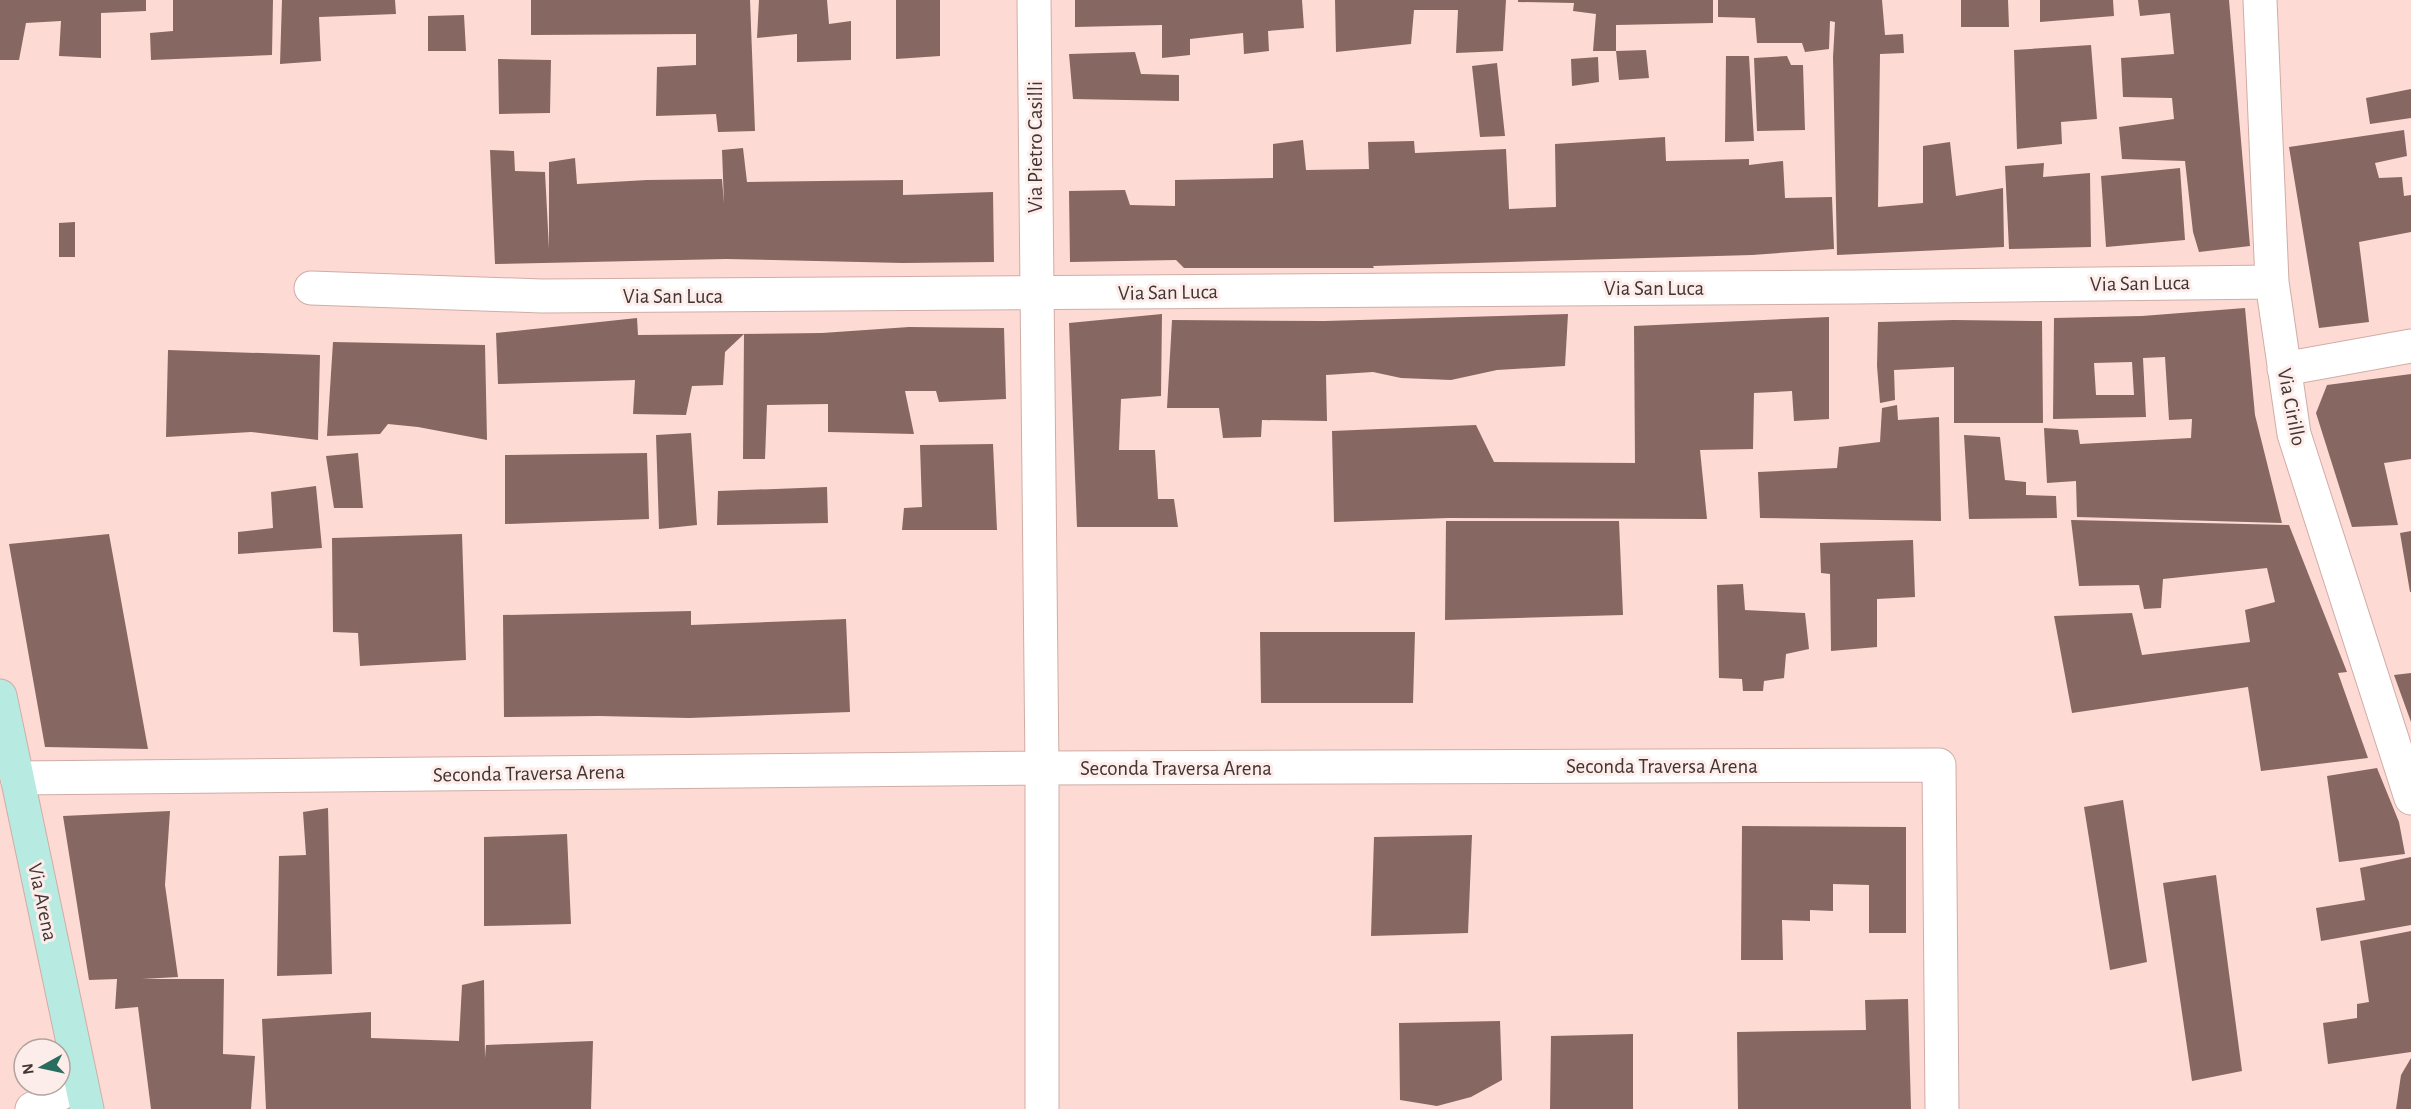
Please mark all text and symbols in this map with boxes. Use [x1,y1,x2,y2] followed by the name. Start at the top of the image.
[1025,81,1046,213] street label: Via Pietro Casilli
[2090,272,2191,295] street label: Via San Luca
[1604,278,1704,299] street label: Via San Luca
[1118,281,1219,304] street label: Via San Luca
[623,286,723,307] street label: Via San Luca
[2274,366,2309,448] street label: Via Cirillo
[1566,756,1758,777] street label: Seconda Traversa Arena
[1080,758,1272,779] street label: Seconda Traversa Arena
[433,761,626,786] street label: Seconda Traversa Arena
[24,861,61,943] street label: Via Arena
[12,1037,72,1097] north arrow
[19,1062,37,1076] text: N

